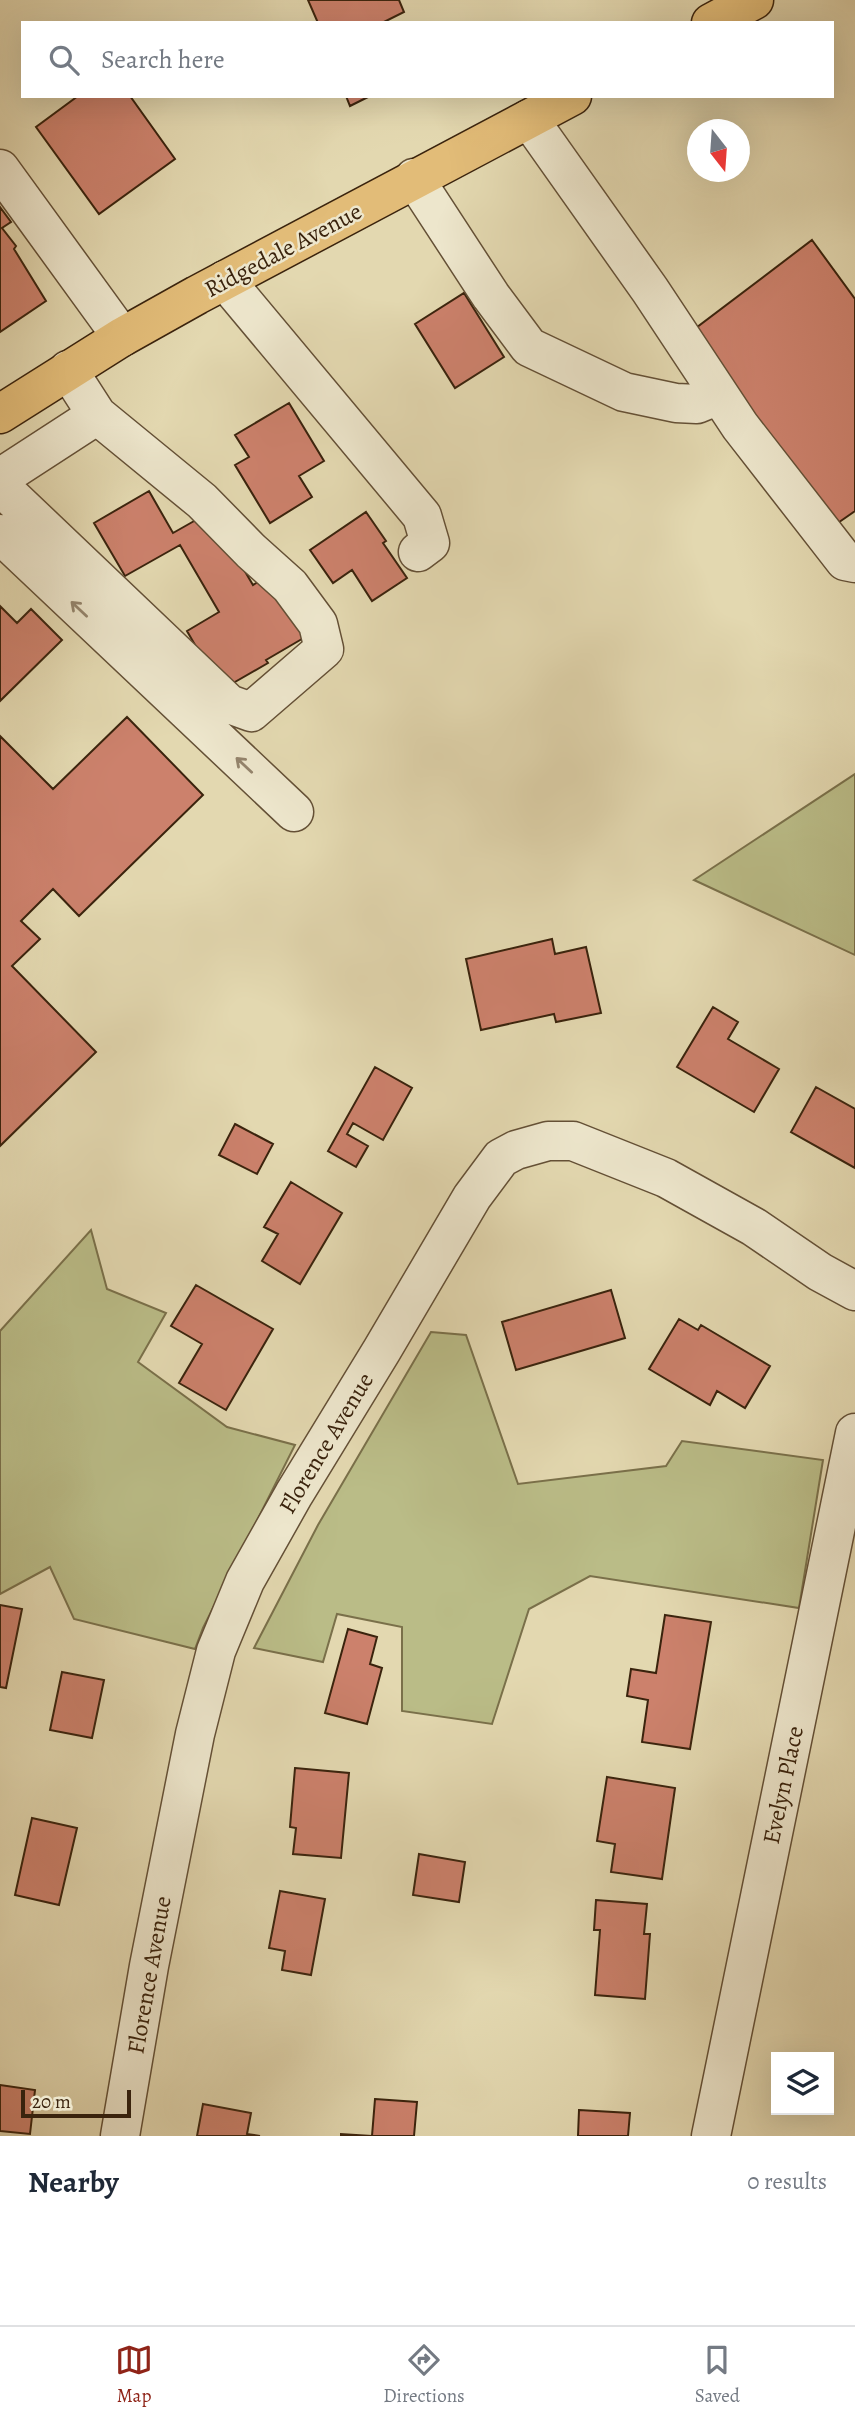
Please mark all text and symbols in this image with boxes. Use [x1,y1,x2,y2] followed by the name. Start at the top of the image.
[21,21,834,98] search box
[45,41,83,79] icon: search
[101,42,225,77] text: Search here
[687,119,750,182] north arrow
[199,195,367,305] street label: Ridgedale Avenue
[71,600,88,617] one-way arrow
[236,757,253,774] one-way arrow
[271,1366,381,1520] street label: Florence Avenue
[755,1723,811,1847] street label: Evelyn Place
[119,1894,179,2056] street label: Florence Avenue
[771,2052,834,2115] map controls
[771,2052,834,2115] button: layers
[21,2087,131,2119] scale bar
[32,2089,71,2115] text: 20 m
[28,2162,119,2202] text: Nearby
[747,2166,827,2197] text: 0 results
[115,2341,153,2409] tab: Map
[383,2341,465,2409] tab: Directions
[695,2341,740,2409] tab: Saved

